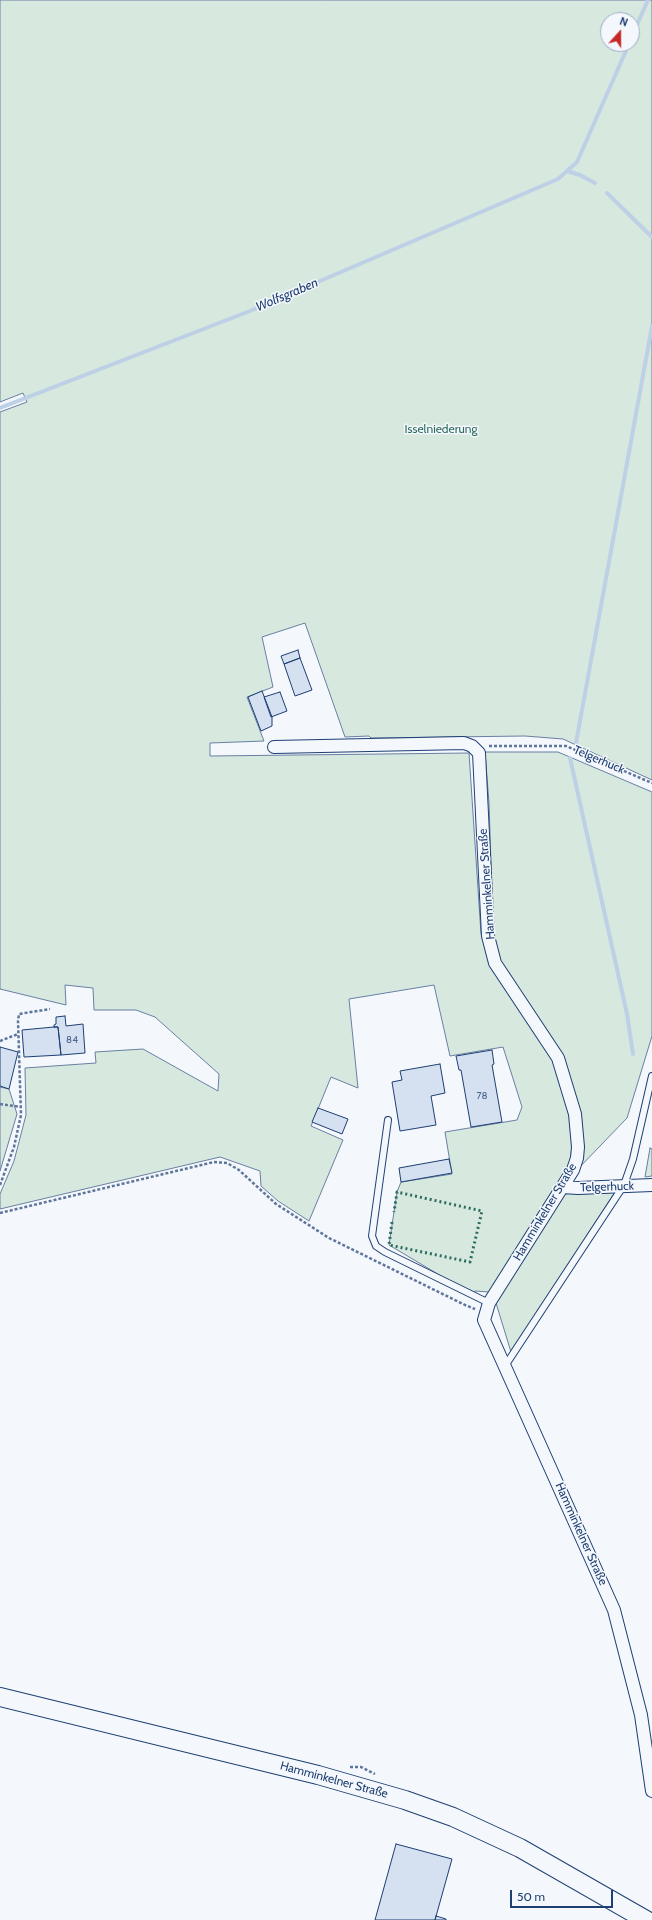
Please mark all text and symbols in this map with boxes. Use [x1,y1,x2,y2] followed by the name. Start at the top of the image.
[600,12,640,52] north arrow
[618,14,630,30] text: N
[254,275,320,315] water label: Wolfsgraben
[405,422,477,436] park label: Isselniederung
[571,743,627,777] street label: Telgerhuck
[476,828,498,940] street label: Hamminkelner Straße
[66,1034,78,1046] house number: 84
[476,1090,488,1102] house number: 78
[510,1161,580,1263] street label: Hamminkelner Straße
[580,1179,634,1195] street label: Telgerhuck
[552,1480,610,1588] street label: Hamminkelner Straße
[278,1759,390,1801] street label: Hamminkelner Straße
[512,1882,615,1908] scale bar
[517,1889,545,1904] text: 50 m

